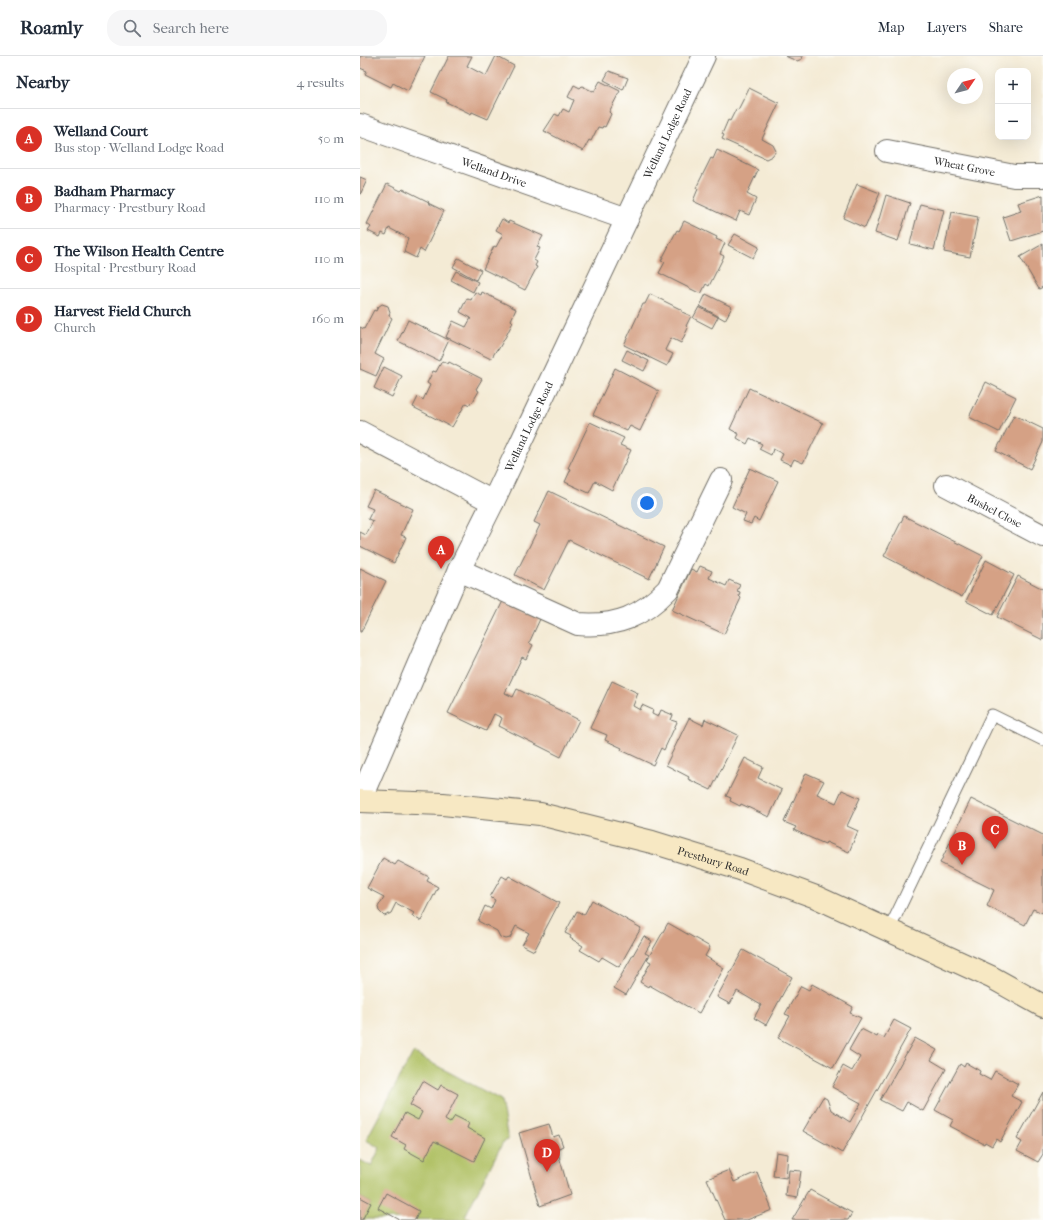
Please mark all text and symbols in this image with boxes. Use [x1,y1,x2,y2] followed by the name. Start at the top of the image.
[107,10,387,46] search box
[20,17,83,39] text: Roamly
[121,17,143,39] icon: search
[153,19,229,37] text: Search here
[878,19,905,36] text: Map
[927,19,967,36] text: Layers
[989,19,1023,36] text: Share
[947,68,983,104] north arrow
[995,68,1031,140] map controls
[995,68,1031,104] button: +
[16,72,70,92] text: Nearby
[297,75,344,90] text: 4 results
[641,86,695,182] street label: Welland Lodge Road
[995,104,1031,140] button: −
[54,122,148,140] text: Welland Court
[25,131,33,146] text: A
[318,131,344,146] text: 50 m
[54,140,224,155] text: Bus stop · Welland Lodge Road
[932,154,997,179] street label: Wheat Grove
[458,155,529,190] street label: Welland Drive
[54,182,175,200] text: Badham Pharmacy
[25,191,33,206] text: B
[314,191,344,206] text: 110 m
[54,200,206,215] text: Pharmacy · Prestbury Road
[54,242,224,260] text: The Wilson Health Centre
[25,251,33,266] text: C
[314,251,344,266] text: 110 m
[54,260,196,275] text: Hospital · Prestbury Road
[54,302,191,320] text: Harvest Field Church
[24,311,34,326] text: D
[312,311,344,326] text: 160 m
[54,320,96,335] text: Church
[502,379,556,475] street label: Welland Lodge Road
[965,491,1024,531] street label: Bushel Close
[637,493,657,513] your location
[428,536,454,569] pin: A
[982,816,1008,849] pin: C
[949,832,975,865] pin: B
[676,844,751,879] street label: Prestbury Road
[534,1139,560,1172] pin: D

